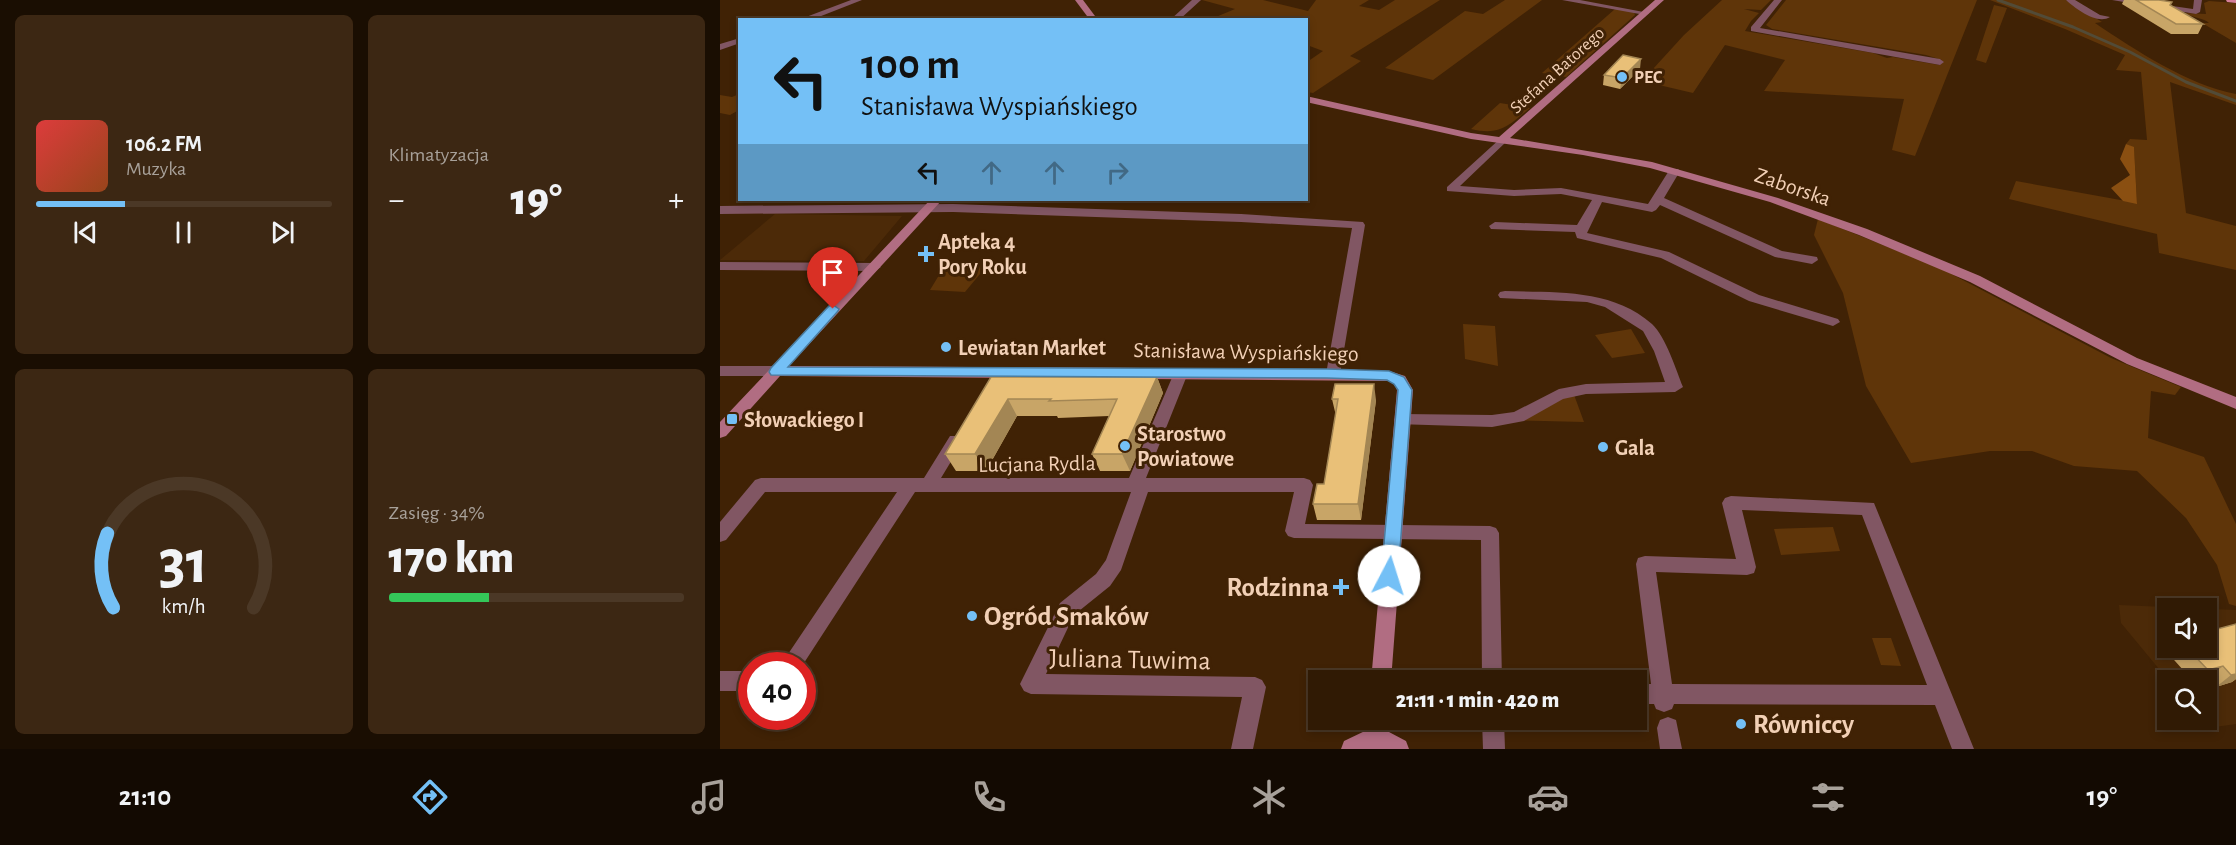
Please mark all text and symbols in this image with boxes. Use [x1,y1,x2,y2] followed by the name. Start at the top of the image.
[1507,24,1608,118] street label: Stefana Batorego
[762,42,840,120] icon: left
[861,44,960,86] text: 100 m
[1634,69,1663,87] place label: PEC
[1615,70,1629,84] marker: PEC
[861,93,1138,120] text: Stanisława Wyspiańskiego
[126,133,202,155] text: 106.2 FM
[389,145,489,165] text: Klimatyzacja
[912,156,945,189] icon: left
[975,156,1008,189] icon: ahead
[1038,156,1071,189] icon: ahead
[1101,156,1134,189] icon: right
[126,159,186,179] text: Muzyka
[1752,164,1833,210] street label: Zaborska
[510,178,562,223] text: 19°
[389,184,404,217] text: −
[668,184,684,217] text: +
[69,216,102,249] icon: previous
[167,216,200,249] icon: pause
[266,216,299,249] icon: next
[938,231,1027,279] place label: Apteka 4 Pory Roku
[807,247,858,309] pin
[919,247,933,261] marker: Apteka 4 Pory Roku
[816,256,849,289] icon: arrive
[958,337,1106,359] place label: Lewiatan Market
[1133,339,1359,365] street label: Stanisława Wyspiańskiego
[939,340,953,354] marker: Lewiatan Market
[744,409,864,431] place label: Słowackiego I
[725,412,739,426] marker: Słowackiego I
[1137,423,1234,470] place label: Starostwo Powiatowe
[1615,437,1655,459] place label: Gala
[1118,439,1132,453] marker: Starostwo Powiatowe
[1596,440,1610,454] marker: Gala
[978,452,1096,476] street label: Lucjana Rydla
[389,503,485,523] text: Zasięg · 34%
[159,532,208,594] text: 31
[389,536,514,581] text: 170 km
[1357,544,1421,608] position arrow
[1227,574,1329,601] place label: Rodzinna
[1334,580,1348,594] marker: Rodzinna
[162,597,206,618] text: km/h
[2157,598,2217,730] map controls
[2157,598,2217,658] button: sound
[984,603,1149,630] place label: Ogród Smaków
[965,609,979,623] marker: Ogród Smaków
[1049,645,1211,674] street label: Juliana Tuwima
[738,652,816,730] speed limit sign: 40
[2157,670,2217,730] button: search
[1396,689,1559,711] text: 21:11 · 1 min · 420 m
[1753,711,1855,739] place label: Równiccy
[1734,717,1748,731] marker: Równiccy
[409,776,451,818] icon: directions
[688,776,730,818] icon: music
[968,776,1010,818] icon: phone
[1248,776,1290,818] icon: climate
[1527,776,1569,818] icon: car
[1807,776,1849,818] icon: filters
[119,783,171,810] text: 21:10
[2086,783,2117,810] text: 19°

